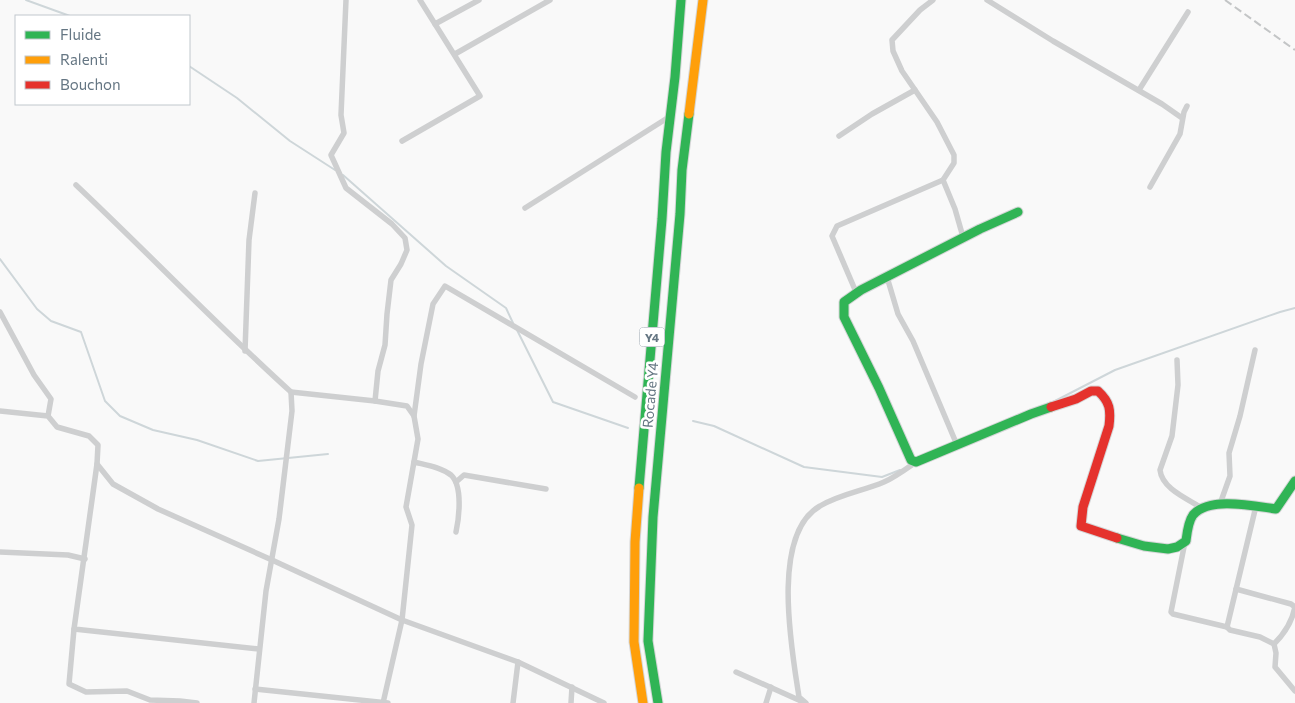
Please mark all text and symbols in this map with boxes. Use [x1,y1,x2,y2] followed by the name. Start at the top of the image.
[15,15,190,105] legend
[60,25,101,43] text: Fluide
[60,50,108,68] text: Ralenti
[60,75,121,93] text: Bouchon
[640,328,664,347] road number: Y4
[639,361,661,429] street label: Rocade Y4

